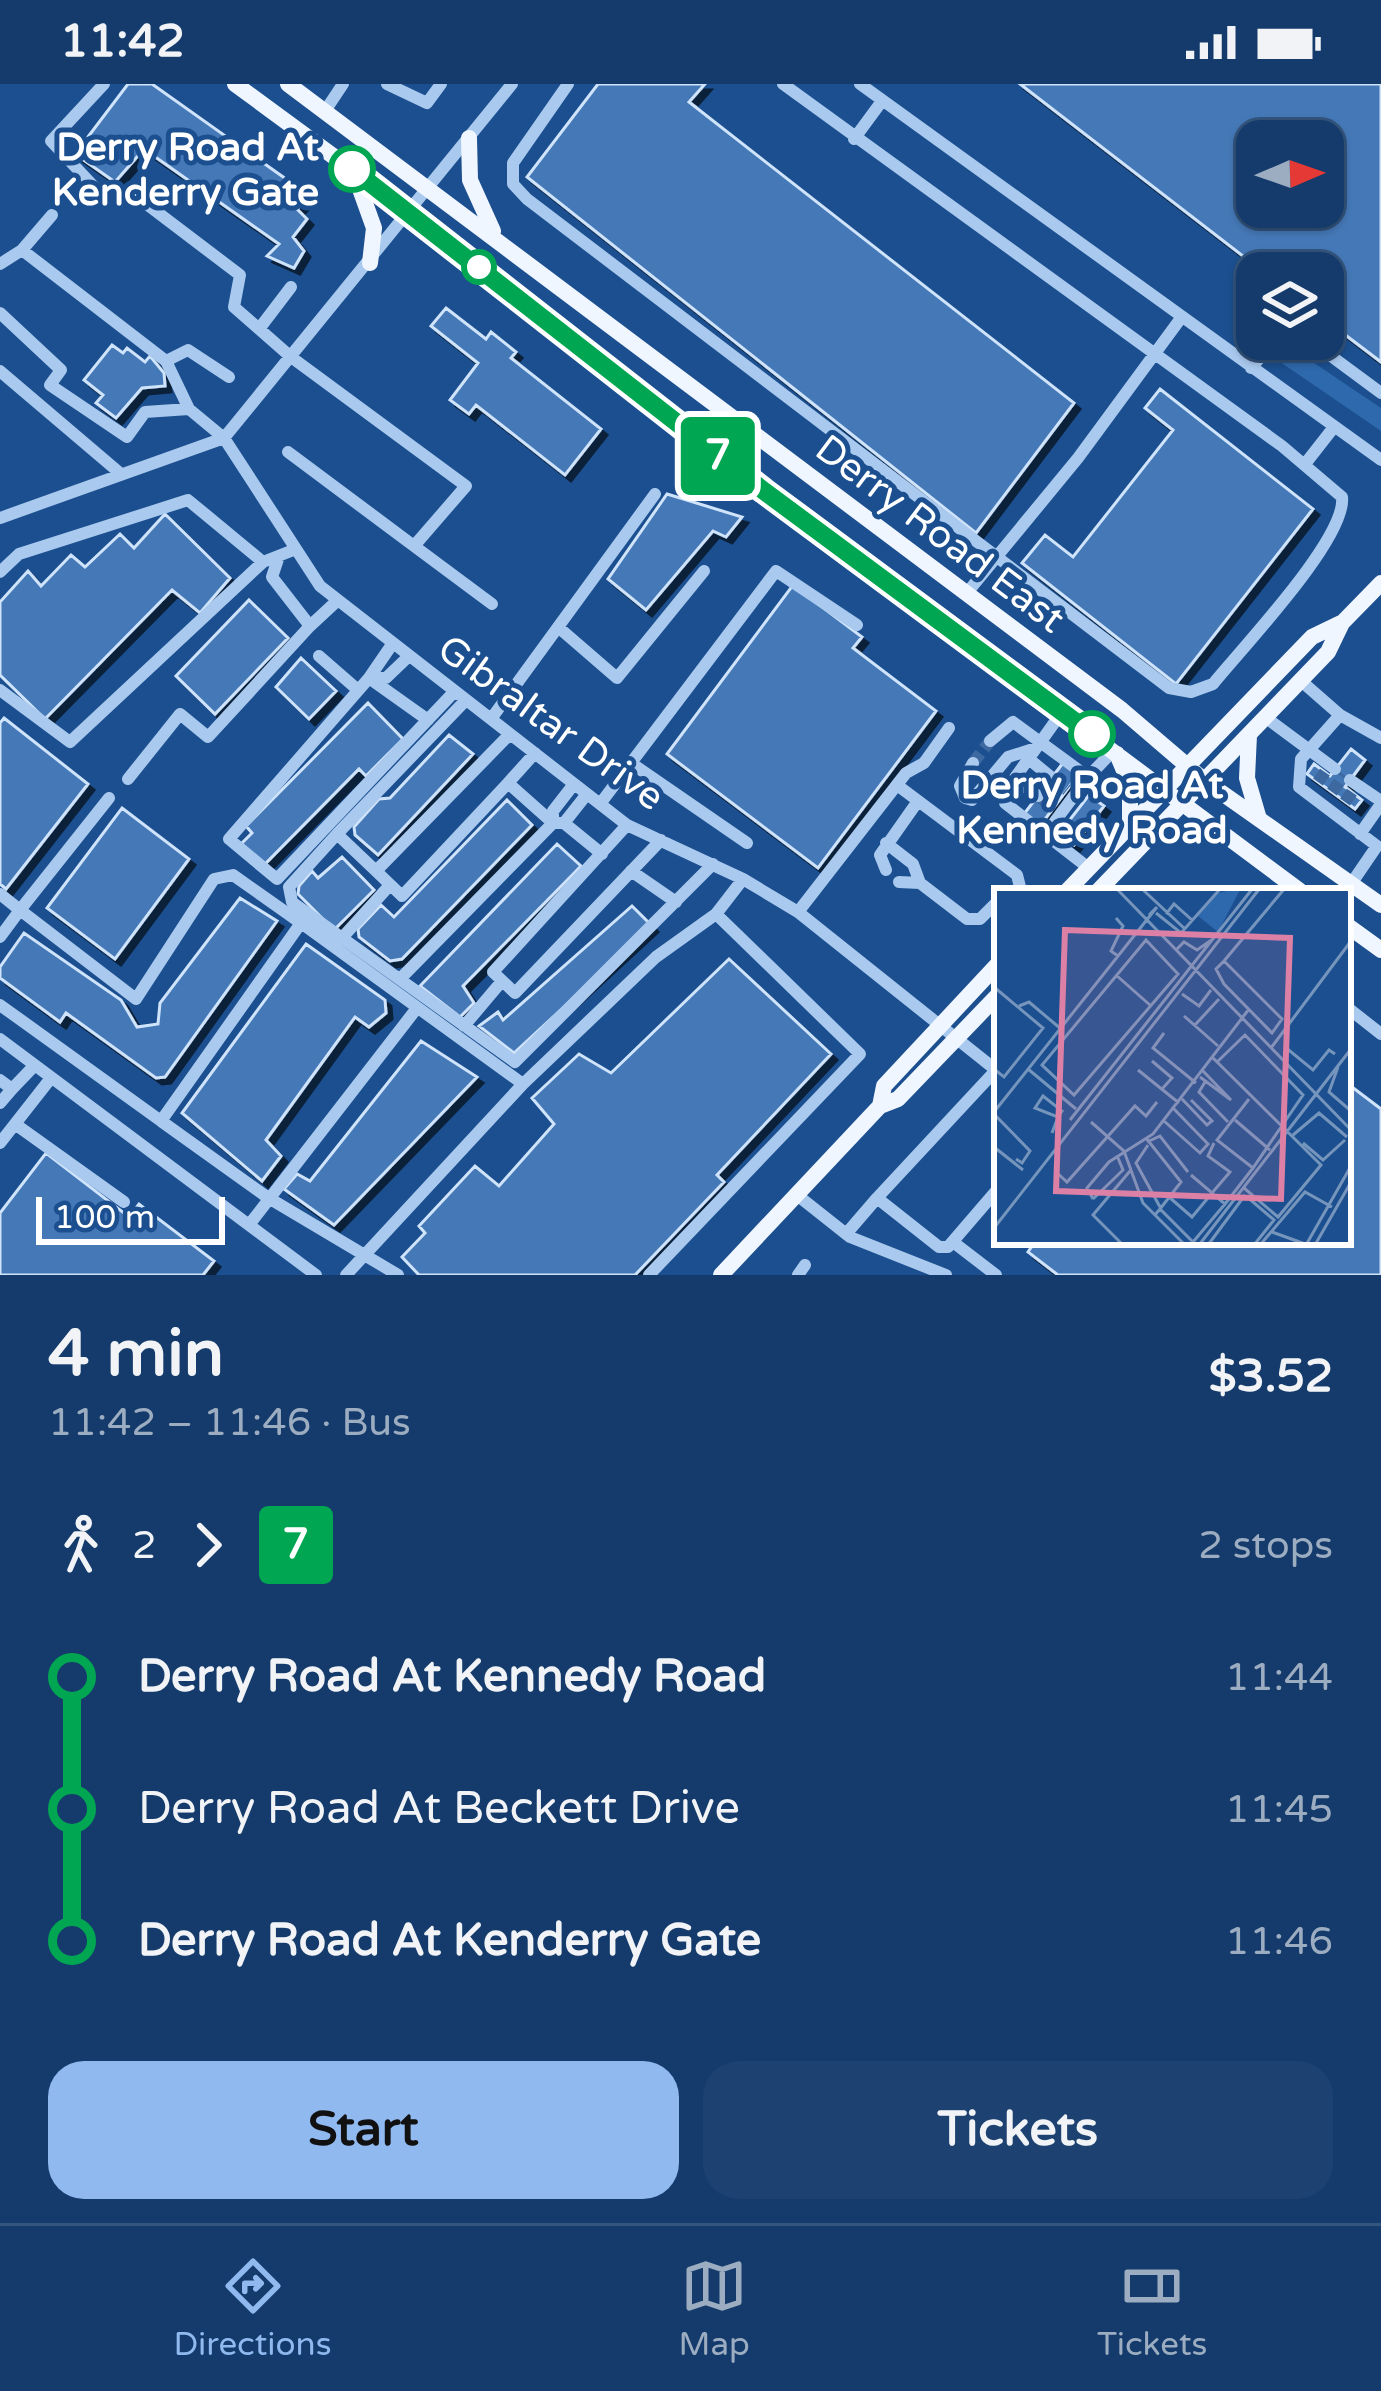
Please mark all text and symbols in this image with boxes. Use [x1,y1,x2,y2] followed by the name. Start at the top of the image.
[60,15,185,69] text: 11:42
[1236,120,1344,228] north arrow
[1236,120,1344,360] map controls
[52,124,319,216] place label: Derry Road At Kenderry Gate
[330,147,374,191] marker: Derry Road At Kenderry Gate
[463,251,495,283] unlabelled marker
[1236,252,1344,360] button: layers
[679,417,757,495] line badge: 7
[806,425,1074,643] street label: Derry Road East
[705,430,731,481] text: 7
[429,625,673,821] street label: Gibraltar Drive
[1070,712,1114,756] marker: Derry Road At Kennedy Road
[956,762,1228,854] place label: Derry Road At Kennedy Road
[994,888,1351,1245] inset map
[36,1191,225,1244] scale bar
[54,1198,155,1237] text: 100 m
[48,1314,224,1394] text: 4 min
[1209,1350,1333,1404] text: $3.52
[48,1399,411,1446] text: 11:42 – 11:46 · Bus
[48,1512,114,1578] icon: walk
[175,1512,241,1578] icon: forward
[283,1519,309,1570] text: 7
[132,1522,157,1569] text: 2
[1198,1522,1333,1569] text: 2 stops
[138,1650,766,1704] text: Derry Road At Kennedy Road
[1225,1654,1333,1701] text: 11:44
[138,1782,740,1836] text: Derry Road At Beckett Drive
[1225,1786,1333,1833] text: 11:45
[138,1914,761,1968] text: Derry Road At Kenderry Gate
[1225,1918,1333,1965] text: 11:46
[48,2061,679,2199] button: Start
[703,2061,1333,2199] button: Tickets
[174,2253,331,2364] tab: Directions
[679,2253,750,2364] tab: Map
[1097,2253,1207,2364] tab: Tickets

